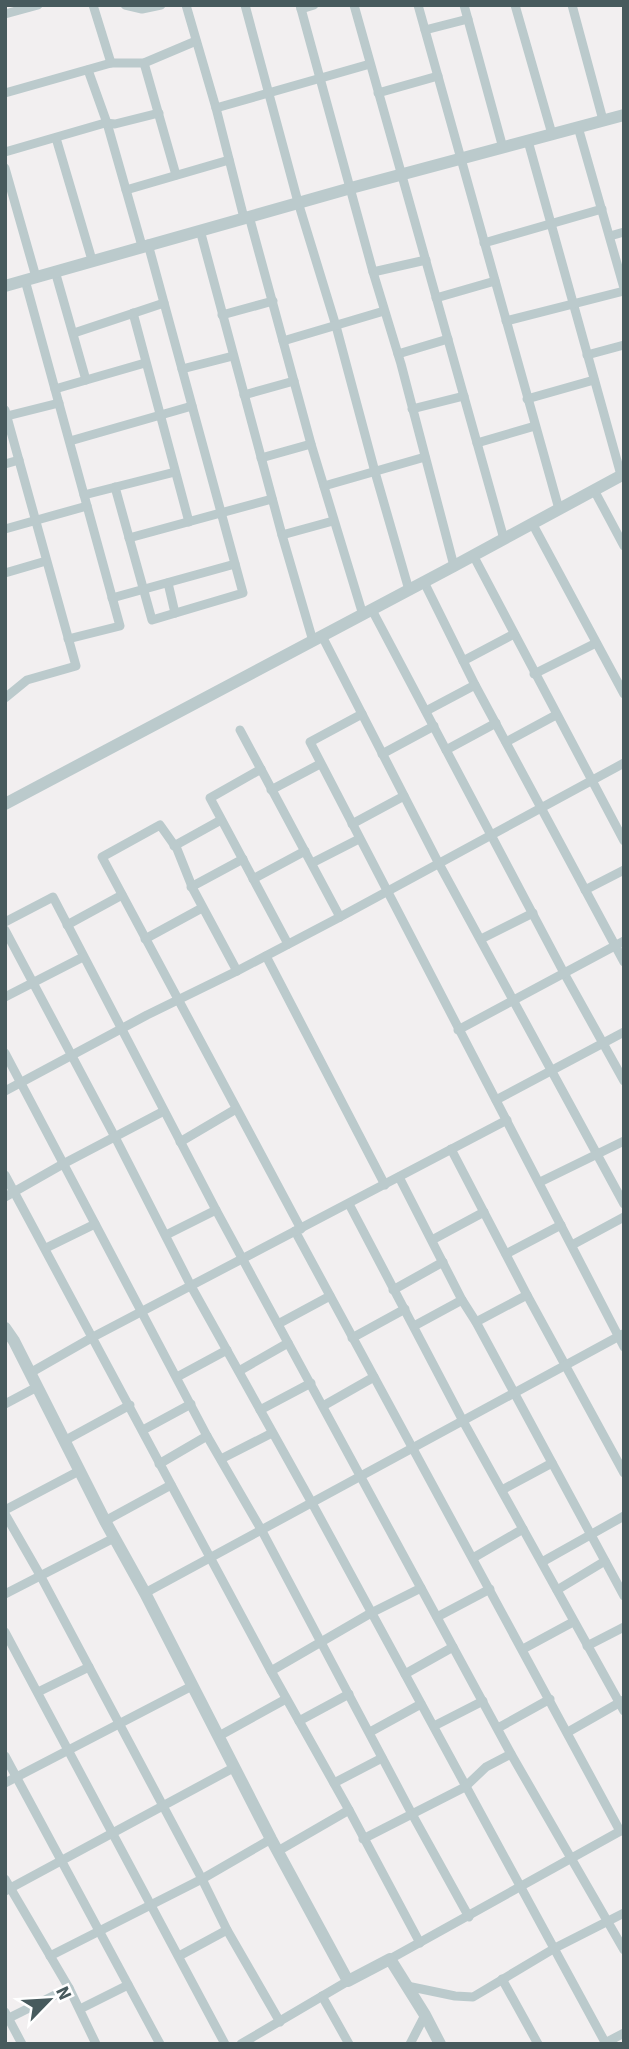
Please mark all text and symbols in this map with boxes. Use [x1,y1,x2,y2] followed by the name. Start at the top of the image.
[14,1965,84,2035] north arrow
[48,1982,78,2005] text: N

